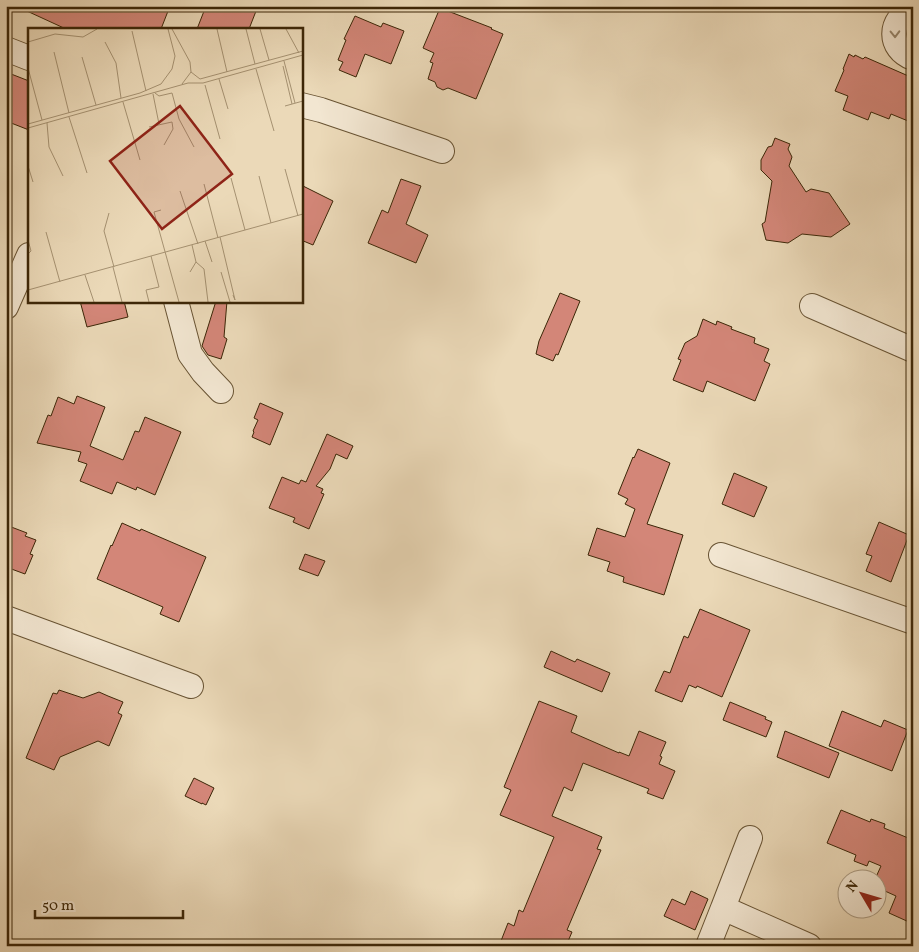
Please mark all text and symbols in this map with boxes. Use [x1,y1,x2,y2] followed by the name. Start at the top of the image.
[28,28,302,302] inset map
[890,30,900,38] one-way arrow
[836,870,886,920] north arrow
[842,877,864,897] text: N
[35,887,182,919] scale bar
[42,896,74,917] text: 50 m

